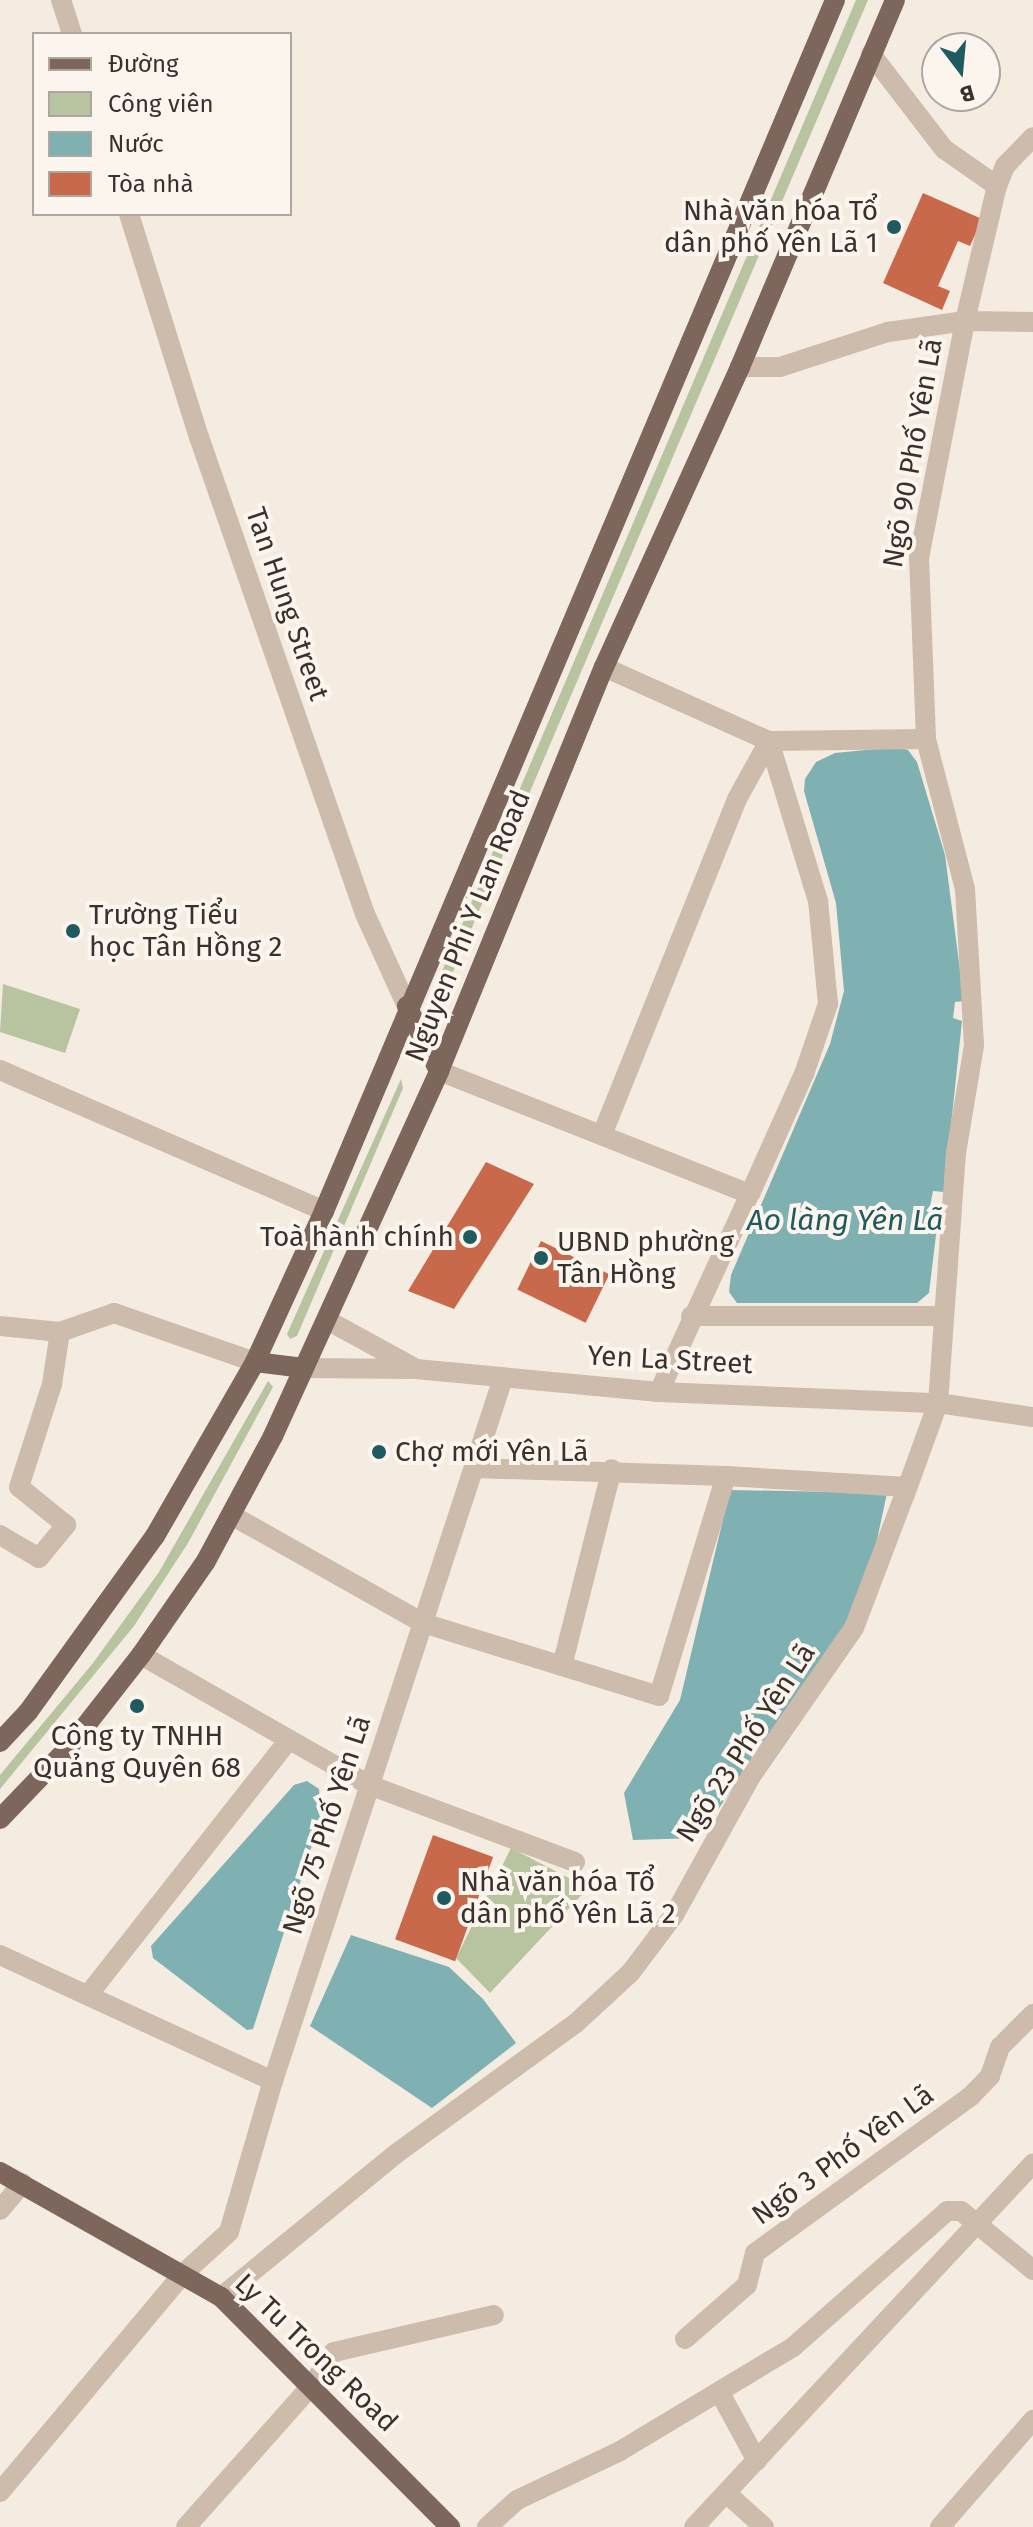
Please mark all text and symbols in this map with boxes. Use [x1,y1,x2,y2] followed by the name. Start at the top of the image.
[32,32,292,216] legend
[921,32,1001,112] north arrow
[108,50,179,78] text: Đường
[957,79,977,108] text: B
[108,90,214,118] text: Công viên
[108,130,164,158] text: Nước
[108,170,193,198] text: Tòa nhà
[664,194,878,260] place label: Nhà văn hóa Tổ dân phố Yên Lã 1
[885,218,903,236] marker: Nhà văn hóa Tổ dân phố Yên Lã 1
[876,336,950,570] street label: Ngõ 90 Phố Yên Lã
[238,503,336,705] street label: Tan Hung Street
[398,785,538,1067] street label: Nguyen Phi Y Lan Road
[89,898,282,964] place label: Trường Tiểu học Tân Hồng 2
[64,922,82,940] marker: Trường Tiểu học Tân Hồng 2
[747,1202,943,1238] water label: Ao làng Yên Lã
[260,1220,454,1254] place label: Toà hành chính
[557,1225,734,1291] place label: UBND phường Tân Hồng
[461,1228,479,1246] marker: Toà hành chính
[532,1249,550,1267] marker: UBND phường Tân Hồng
[587,1339,753,1381] street label: Yen La Street
[395,1435,589,1469] place label: Chợ mới Yên Lã
[370,1443,388,1461] marker: Chợ mới Yên Lã
[669,1638,823,1848] street label: Ngõ 23 Phố Yên Lã
[128,1697,146,1715] marker: Công ty TNHH Quảng Quyên 68
[276,1711,378,1939] street label: Ngõ 75 Phố Yên Lã
[33,1719,241,1785] place label: Công ty TNHH Quảng Quyên 68
[460,1865,676,1931] place label: Nhà văn hóa Tổ dân phố Yên Lã 2
[435,1889,453,1907] marker: Nhà văn hóa Tổ dân phố Yên Lã 2
[746,2078,940,2232] street label: Ngõ 3 Phố Yên Lã
[228,2267,404,2439] street label: Ly Tu Trong Road

